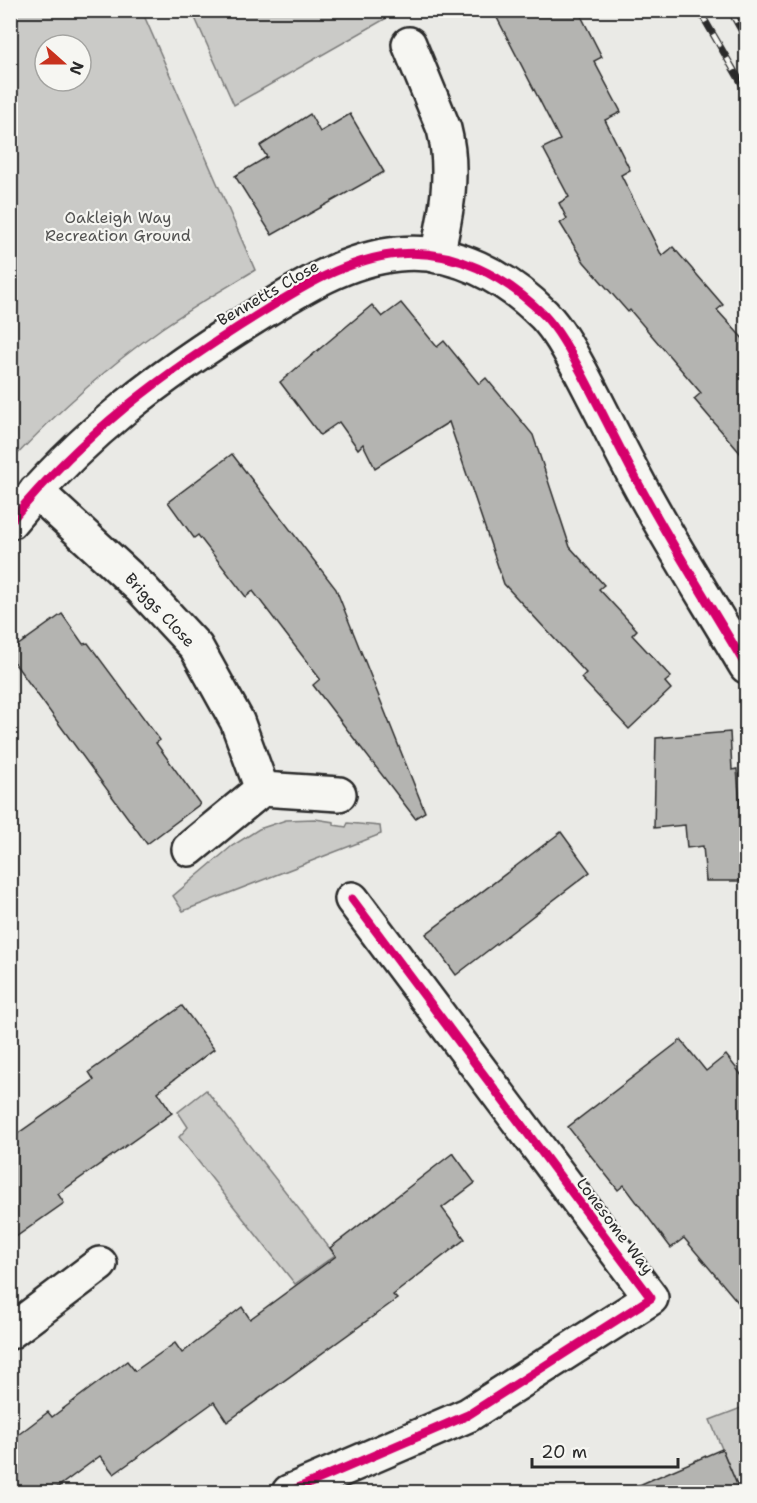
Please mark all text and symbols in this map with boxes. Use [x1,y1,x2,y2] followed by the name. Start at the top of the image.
[33,33,93,93] north arrow
[64,59,89,78] text: N
[45,207,191,246] park label: Oakleigh Way Recreation Ground
[213,255,323,331] street label: Bennetts Close
[120,568,200,652] street label: Briggs Close
[572,1173,658,1279] street label: Lonesome Way
[532,1431,678,1469] scale bar
[541,1440,587,1464] text: 20 m

